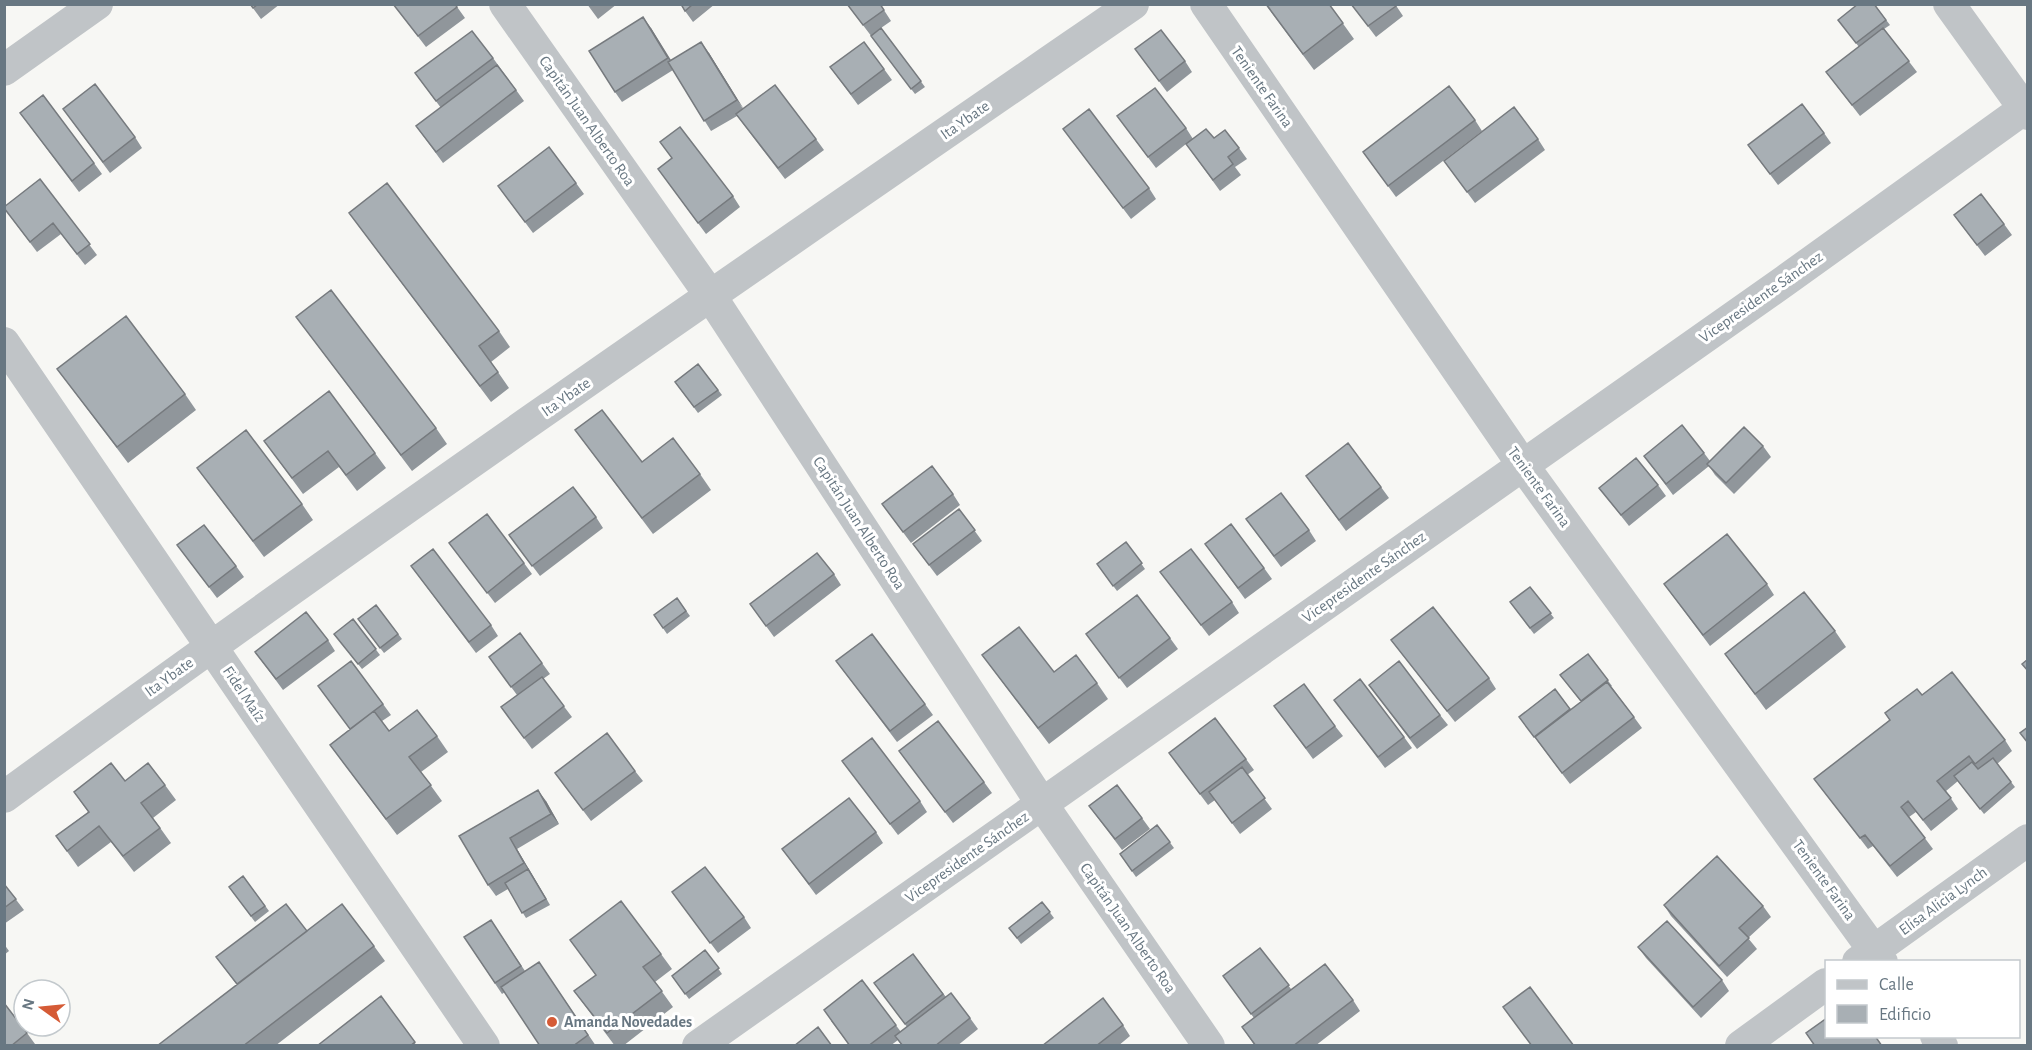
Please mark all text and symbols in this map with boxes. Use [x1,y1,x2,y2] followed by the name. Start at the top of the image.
[1228,43,1296,131] street label: Teniente Farina
[536,53,638,189] street label: Capitán Juan Alberto Roa
[938,98,992,142] street label: Ita Ybate
[1696,248,1826,346] street label: Vicepresidente Sánchez
[539,375,593,419] street label: Ita Ybate
[1505,444,1573,530] street label: Teniente Farina
[810,454,908,592] street label: Capitán Juan Alberto Roa
[1299,528,1429,626] street label: Vicepresidente Sánchez
[142,654,196,700] street label: Ita Ybate
[220,663,269,725] street label: Fidel Maíz
[902,808,1032,906] street label: Vicepresidente Sánchez
[1790,837,1858,923] street label: Teniente Farina
[1077,860,1179,996] street label: Capitán Juan Alberto Roa
[1896,864,1991,939] street label: Elisa Alicia Lynch
[1825,960,2020,1038] legend
[1879,976,1914,994] text: Calle
[12,978,72,1038] north arrow
[19,997,38,1012] text: N
[1879,1006,1931,1024] text: Edificio
[564,1014,692,1030] place label: Amanda Novedades
[545,1015,559,1029] marker: Amanda Novedades

